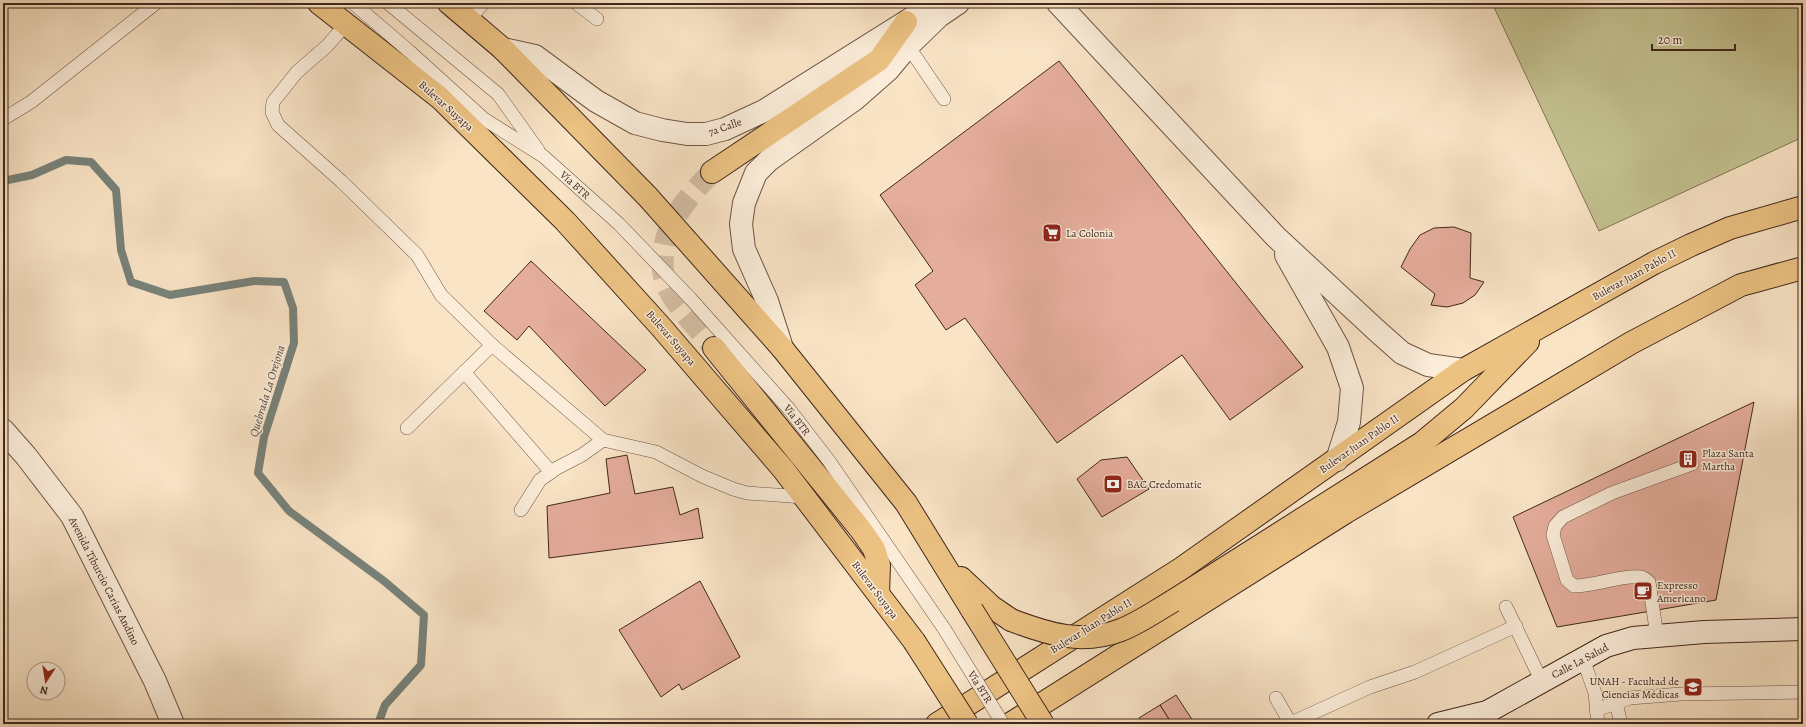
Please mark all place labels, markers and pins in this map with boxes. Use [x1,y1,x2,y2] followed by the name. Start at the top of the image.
[1041,222,1063,244] supermarket icon: La Colonia
[1066,226,1114,241] place label: La Colonia
[1702,446,1755,474] place label: Plaza Santa Martha
[1677,448,1699,470] building icon: Plaza Santa Martha
[1102,473,1124,495] bank icon: BAC Credomatic
[1127,477,1202,492] place label: BAC Credomatic
[1656,578,1706,606] place label: Expresso Americano
[1632,580,1654,602] cafe icon: Expresso Americano
[1590,674,1679,702] place label: UNAH - Facultad de Ciencias Médicas
[1682,676,1704,698] school or university icon: UNAH - Facultad de Ciencias Médicas

